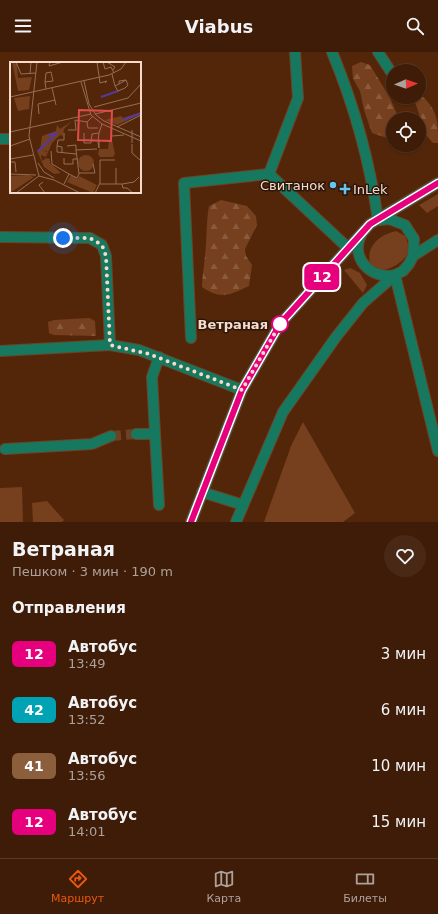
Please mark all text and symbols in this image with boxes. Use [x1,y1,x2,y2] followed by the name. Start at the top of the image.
[12,15,34,37] icon: menu
[404,15,426,37] icon: search
[185,16,253,37] text: Viabus
[10,62,141,193] inset map
[386,64,426,104] north arrow
[386,64,426,152] map controls
[386,112,426,152] button: locate
[260,178,325,193] place label: Свитанок
[328,180,338,190] marker: Свитанок
[353,182,388,197] place label: InLek
[340,184,350,194] marker: InLek
[53,228,73,248] your location
[304,264,340,290] line badge: 12
[312,269,332,285] text: 12
[271,315,289,333] marker: Ветраная
[198,317,268,332] place label: Ветраная
[384,535,426,577] button: heart
[12,538,115,560] text: Ветраная
[12,564,173,579] text: Пешком · 3 мин · 190 m
[12,599,126,617] text: Отправления
[68,638,137,656] text: Автобус
[381,645,426,663] text: 3 мин
[24,646,44,662] text: 12
[68,656,105,671] text: 13:49
[68,694,137,712] text: Автобус
[381,701,426,719] text: 6 мин
[24,702,44,718] text: 42
[68,712,105,727] text: 13:52
[68,750,137,768] text: Автобус
[371,757,426,775] text: 10 мин
[24,758,44,774] text: 41
[68,768,105,783] text: 13:56
[68,806,137,824] text: Автобус
[371,813,426,831] text: 15 мин
[24,814,44,830] text: 12
[68,824,105,839] text: 14:01
[51,868,104,905] tab: Маршрут
[206,868,241,905] tab: Карта
[343,868,387,905] tab: Билеты

